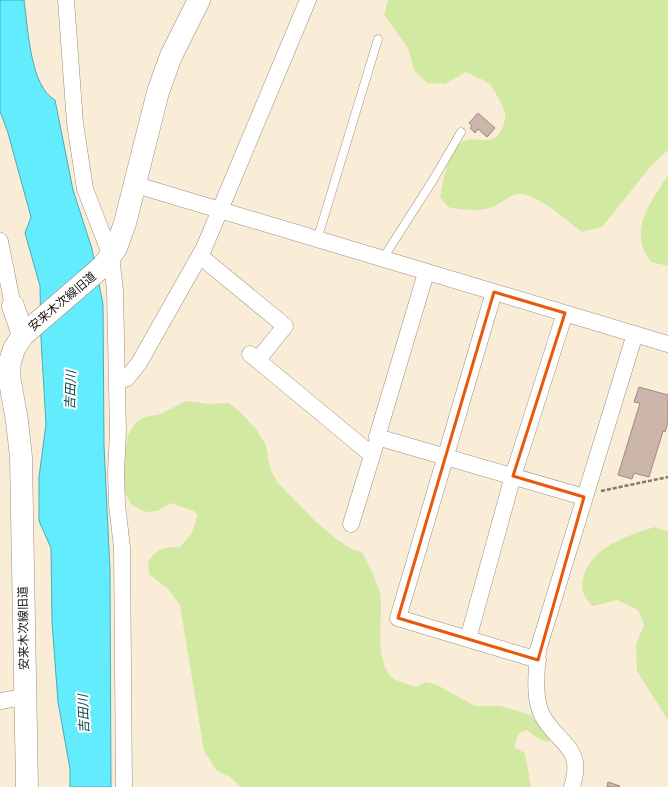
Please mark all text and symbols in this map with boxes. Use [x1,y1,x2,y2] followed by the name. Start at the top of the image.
[25,268,99,334] street label: 安来木次線旧道
[61,368,79,410] water label: 吉田川
[15,586,31,670] street label: 安来木次線旧道
[74,692,92,734] water label: 吉田川

